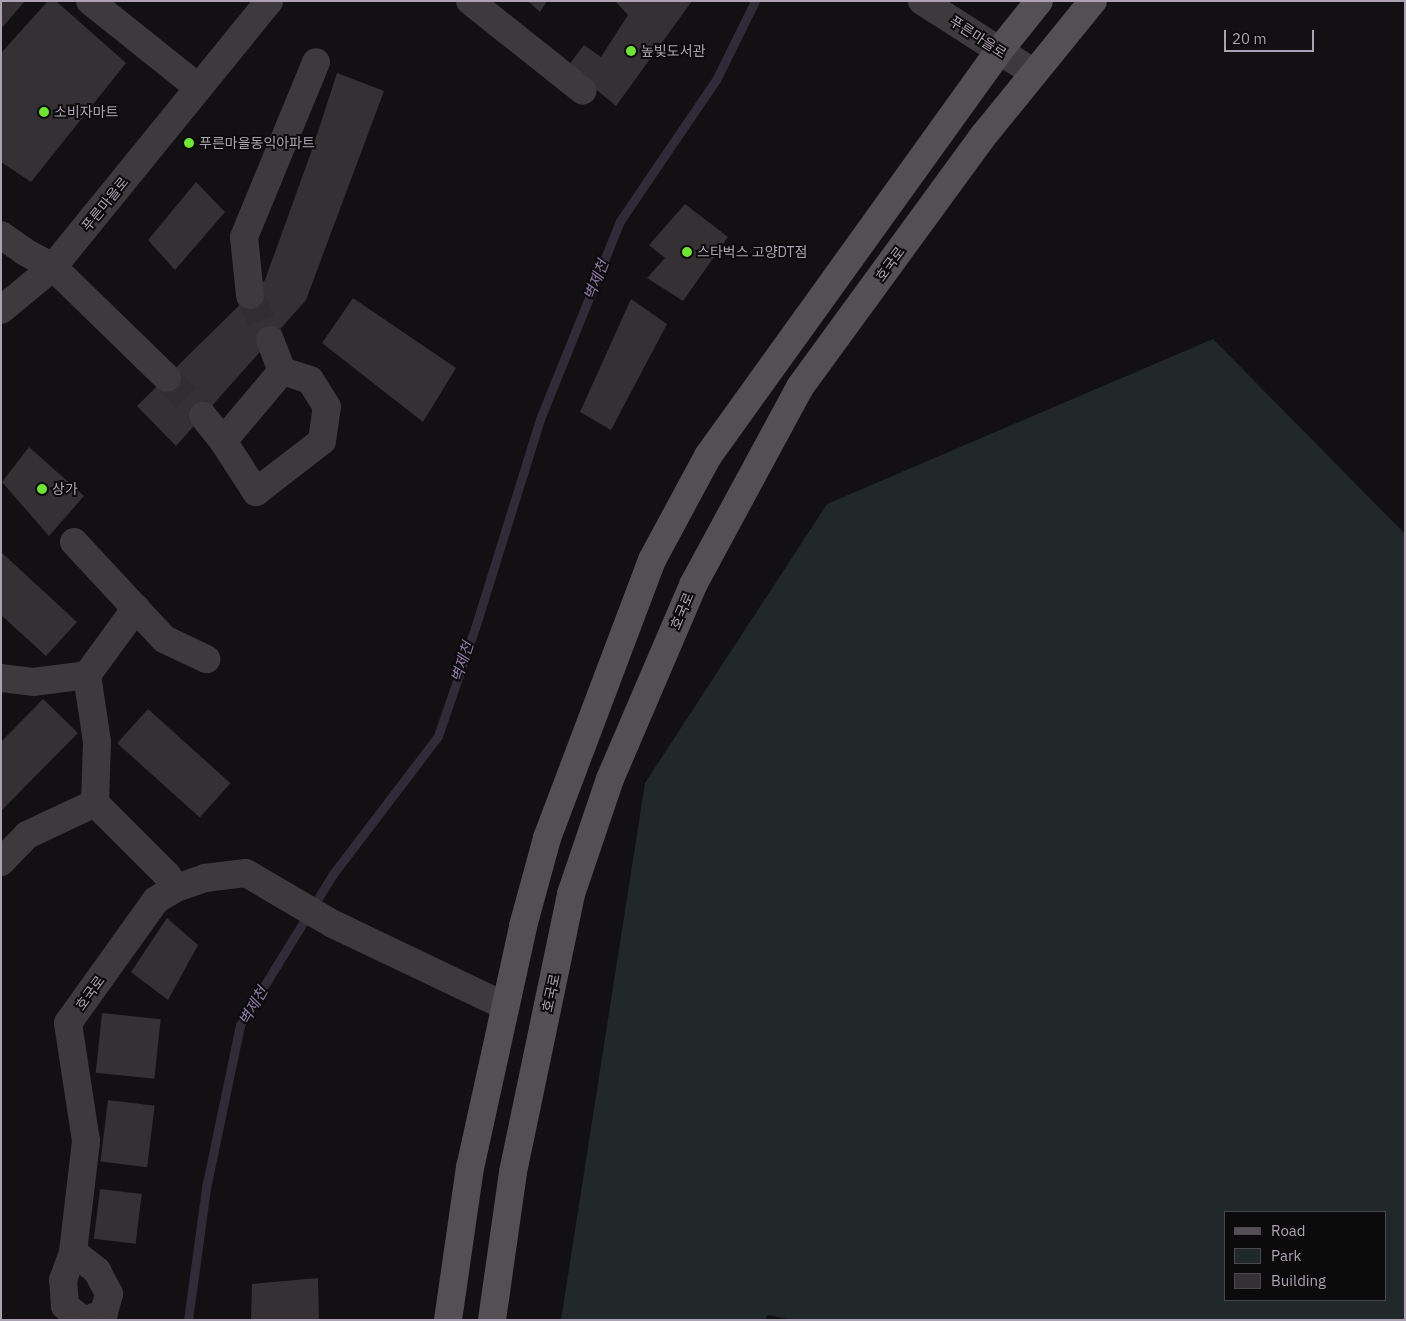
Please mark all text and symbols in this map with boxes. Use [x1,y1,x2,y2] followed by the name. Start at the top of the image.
[946,12,1010,62] street label: 푸른마을로
[1226,20,1316,52] scale bar
[1232,29,1267,48] text: 20 m
[641,43,705,59] place label: 높빛도서관
[625,45,637,57] marker: 높빛도서관
[54,104,118,120] place label: 소비자마트
[38,106,50,118] marker: 소비자마트
[199,135,315,151] place label: 푸른마을동익아파트
[183,137,195,149] marker: 푸른마을동익아파트
[78,174,132,234] street label: 푸른마을로
[872,243,908,285] street label: 호국로
[697,244,807,260] place label: 스타벅스 고양DT점
[681,246,693,258] marker: 스타벅스 고양DT점
[580,257,612,303] water label: 벽제천
[52,481,78,497] place label: 상가
[36,483,48,495] marker: 상가
[667,590,697,632] street label: 호국로
[447,640,477,684] water label: 벽제천
[72,972,108,1014] street label: 호국로
[539,972,563,1014] street label: 호국로
[235,984,271,1028] water label: 벽제천
[1224,1211,1386,1301] legend
[1271,1221,1306,1240] text: Road
[1271,1246,1301,1265] text: Park
[1271,1271,1326,1290] text: Building

